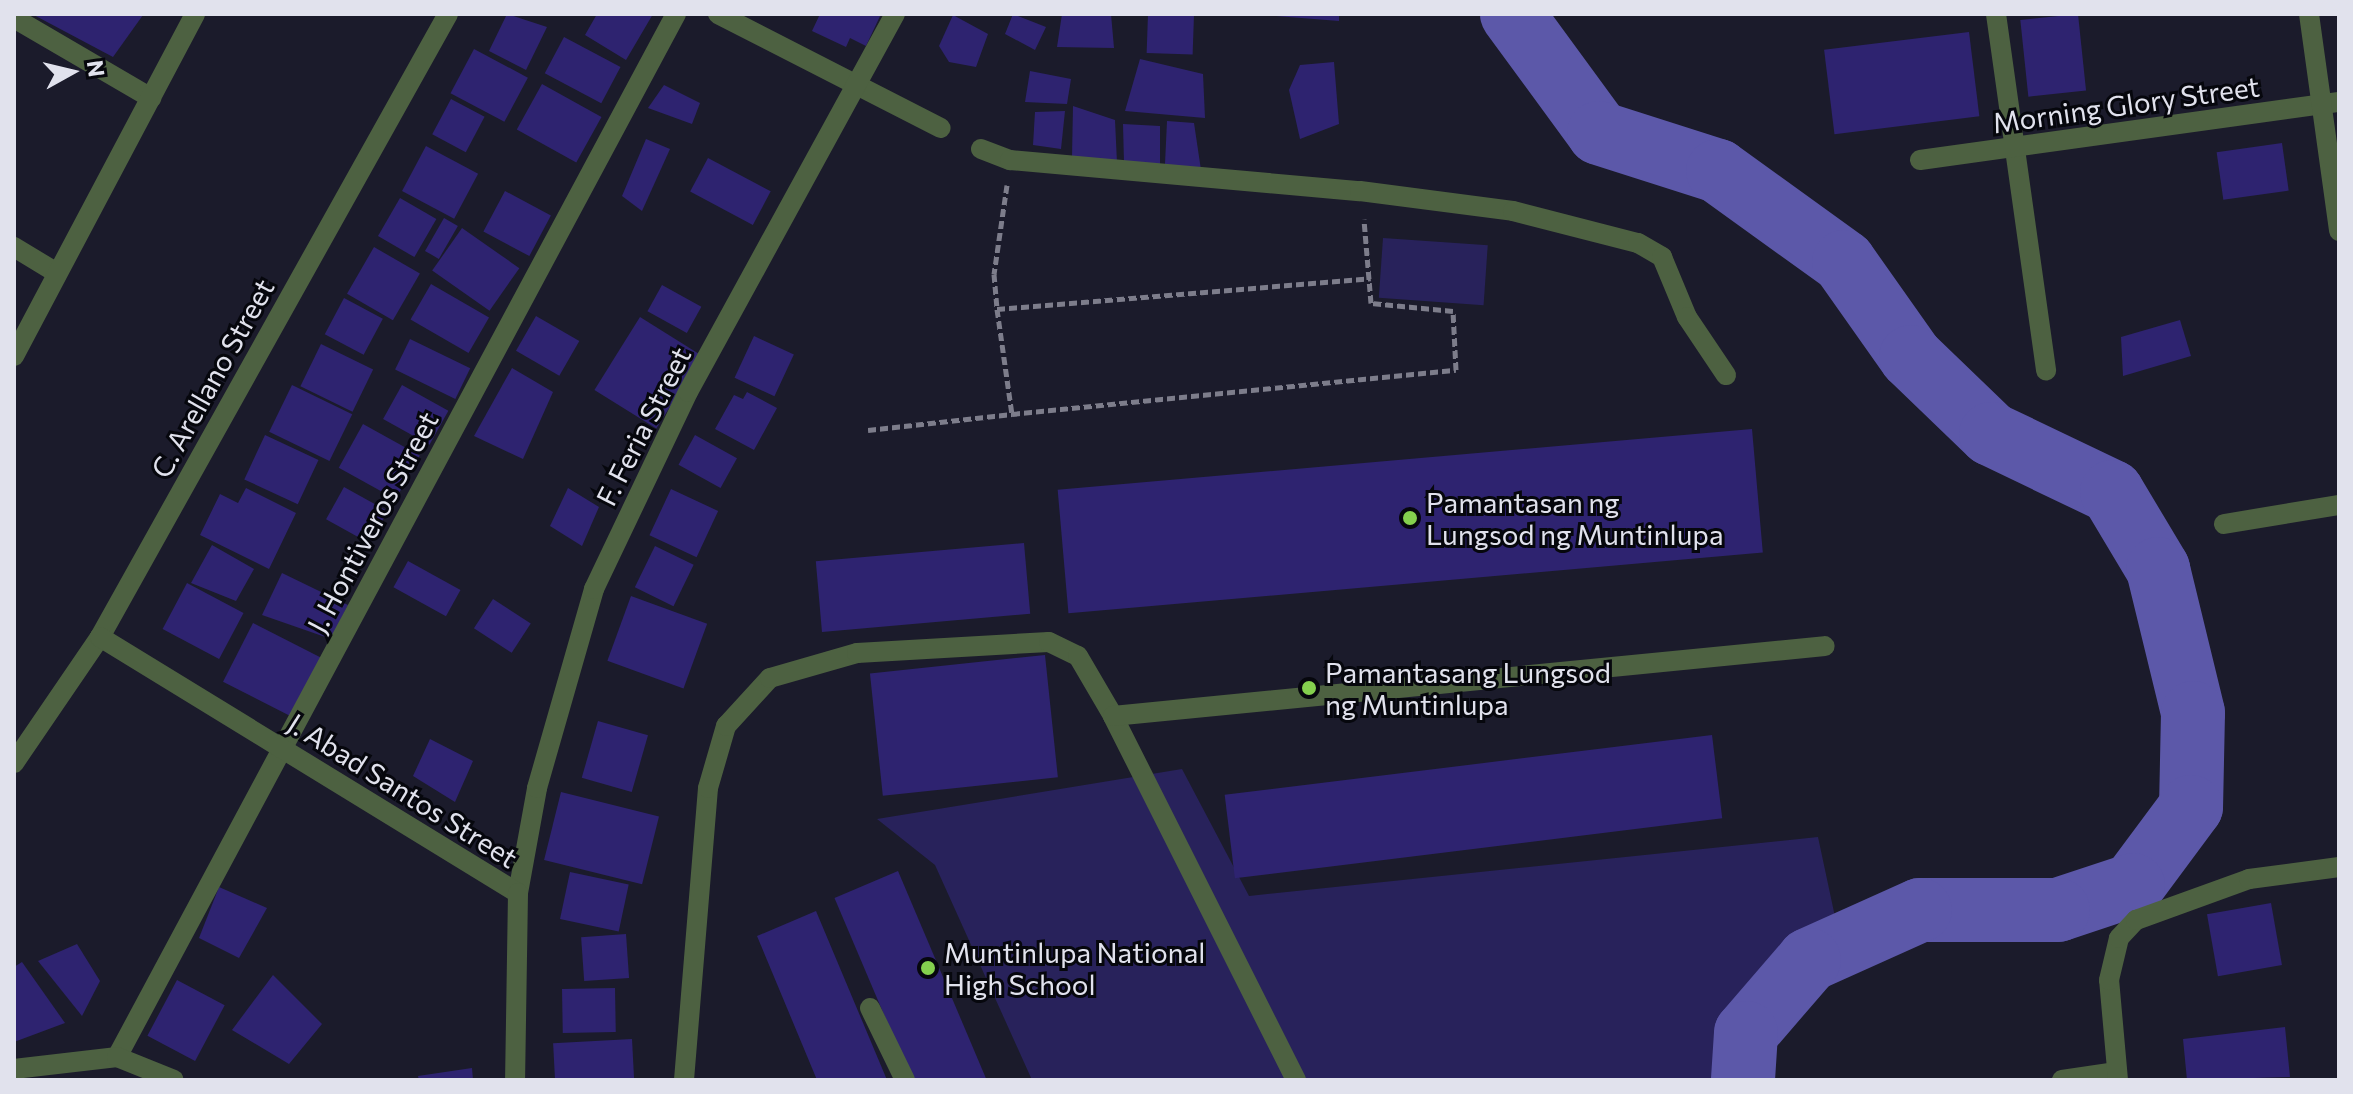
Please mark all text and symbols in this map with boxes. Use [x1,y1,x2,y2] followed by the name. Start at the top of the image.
[32,32,112,112] north arrow
[82,59,111,79] text: N
[1990,69,2262,139] street label: Morning Glory Street
[143,273,281,483] street label: C. Arellano Street
[589,341,697,511] street label: F. Feria Street
[300,406,444,638] street label: J. Hontiveros Street
[1426,485,1724,551] place label: Pamantasan ng Lungsod ng Muntinlupa
[1401,509,1419,527] marker: Pamantasan ng Lungsod ng Muntinlupa
[1325,655,1611,721] place label: Pamantasang Lungsod ng Muntinlupa
[1300,679,1318,697] marker: Pamantasang Lungsod ng Muntinlupa
[282,706,524,874] street label: J. Abad Santos Street
[944,935,1205,1001] place label: Muntinlupa National High School
[919,959,937,977] marker: Muntinlupa National High School

